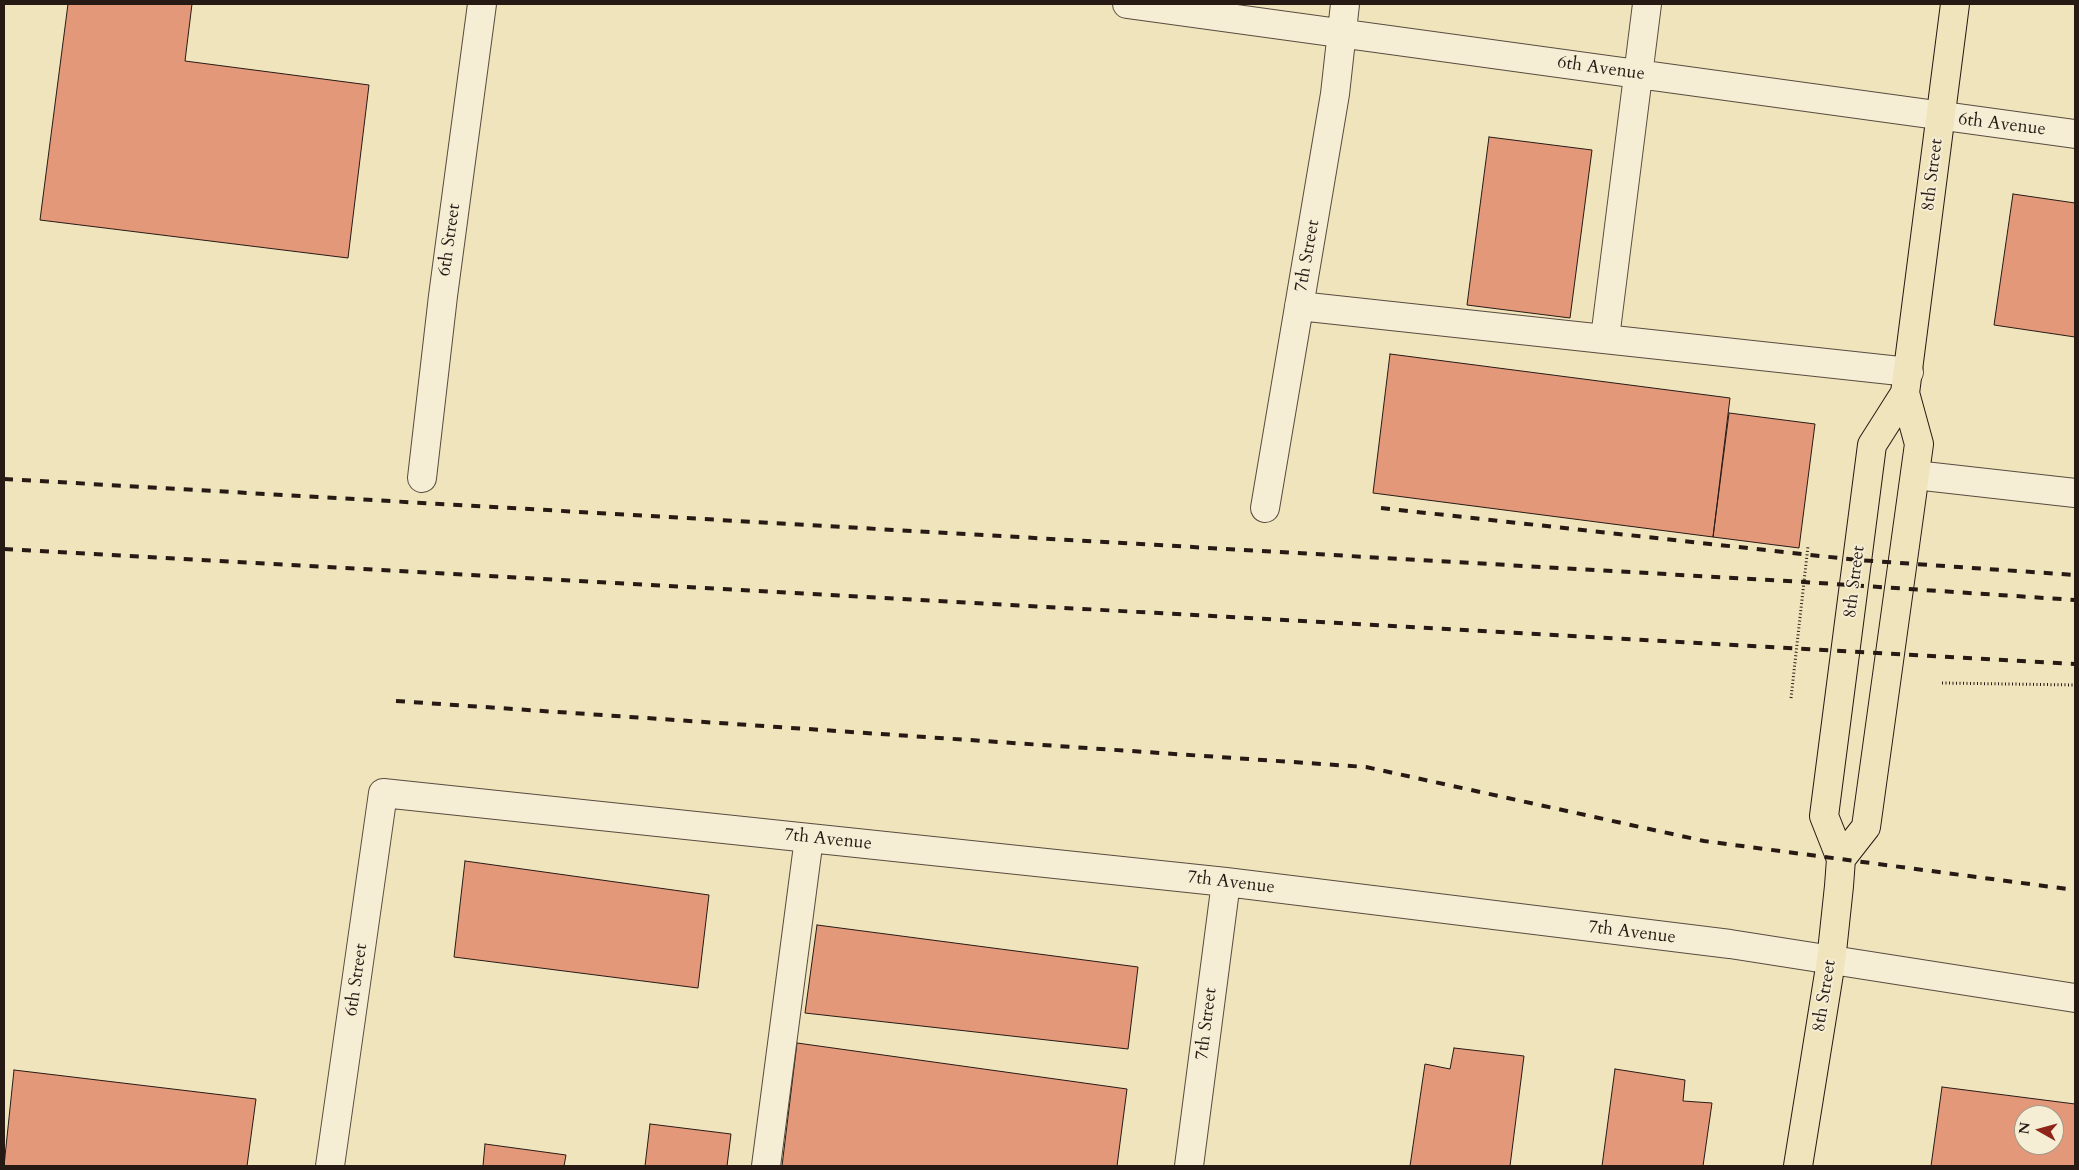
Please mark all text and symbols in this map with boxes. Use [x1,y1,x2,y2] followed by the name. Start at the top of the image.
[1556,52,1646,86] street label: 6th Avenue
[1957,109,2047,141] street label: 6th Avenue
[1918,137,1948,213] street label: 8th Street
[434,202,466,278] street label: 6th Street
[1291,218,1325,294] street label: 7th Street
[1840,544,1870,620] street label: 8th Street
[783,825,873,855] street label: 7th Avenue
[1186,867,1276,899] street label: 7th Avenue
[1587,917,1677,949] street label: 7th Avenue
[341,942,373,1018] street label: 6th Street
[1809,958,1841,1034] street label: 8th Street
[1192,986,1222,1062] street label: 7th Street
[2014,1105,2064,1155] north arrow
[2014,1121,2035,1135] text: N

